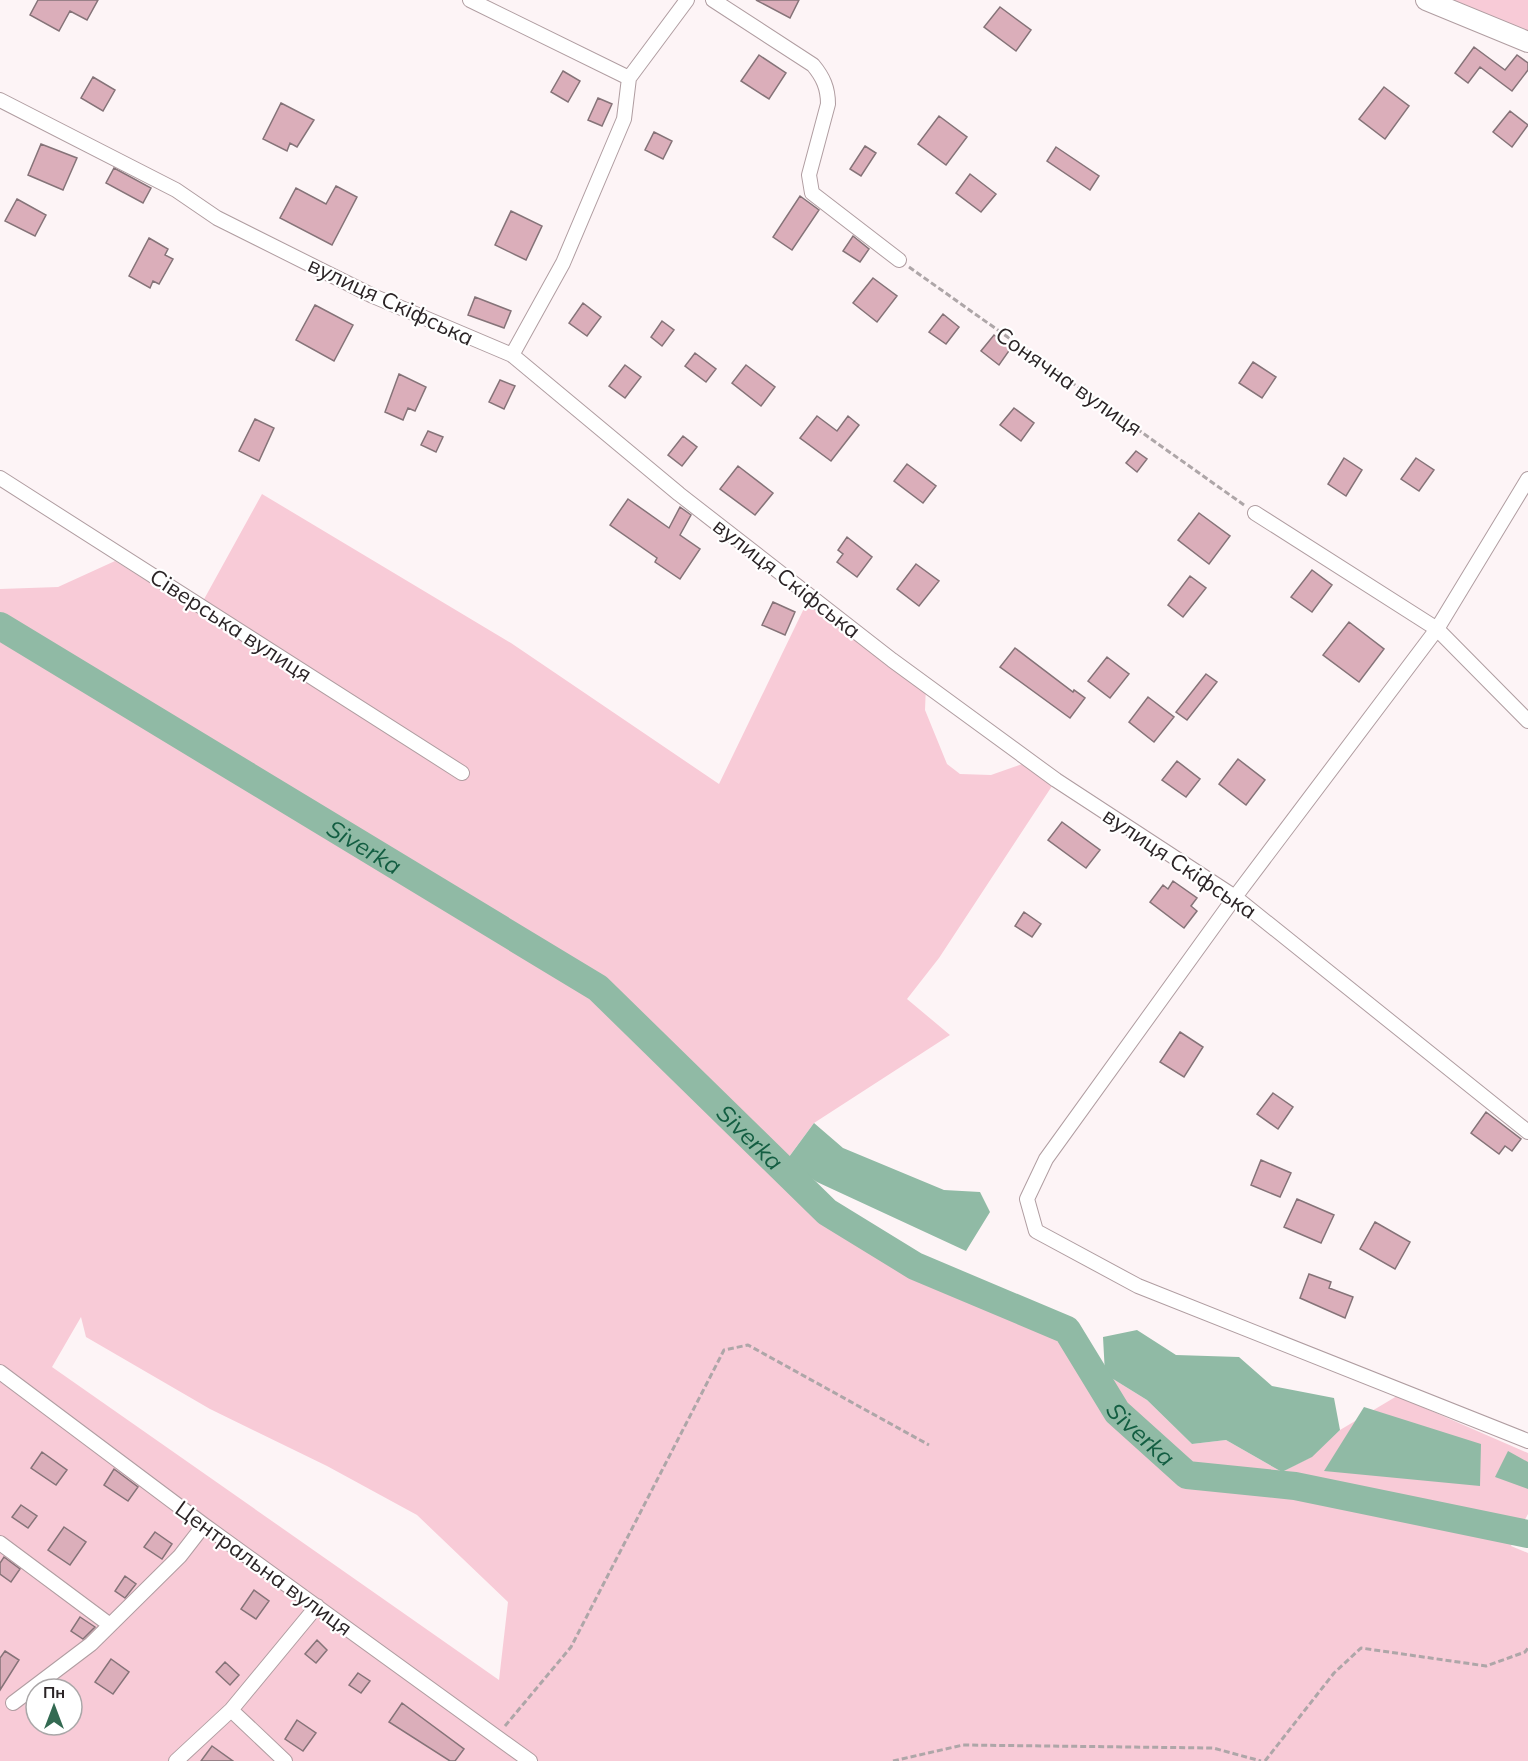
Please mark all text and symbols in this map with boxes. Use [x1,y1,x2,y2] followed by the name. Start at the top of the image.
[304,250,478,352] street label: вулиця Скіфська
[990,320,1148,442] street label: Сонячна вулиця
[708,512,866,644] street label: вулиця Скіфська
[145,562,317,688] street label: Сіверська вулиця
[1098,801,1262,925] street label: вулиця Скіфська
[322,813,407,881] water label: Siverka
[711,1098,790,1176] water label: Siverka
[1100,1397,1181,1472] water label: Siverka
[170,1494,358,1642] street label: Центральна вулиця
[24,1677,84,1737] north arrow
[43,1682,65,1702] text: Пн

